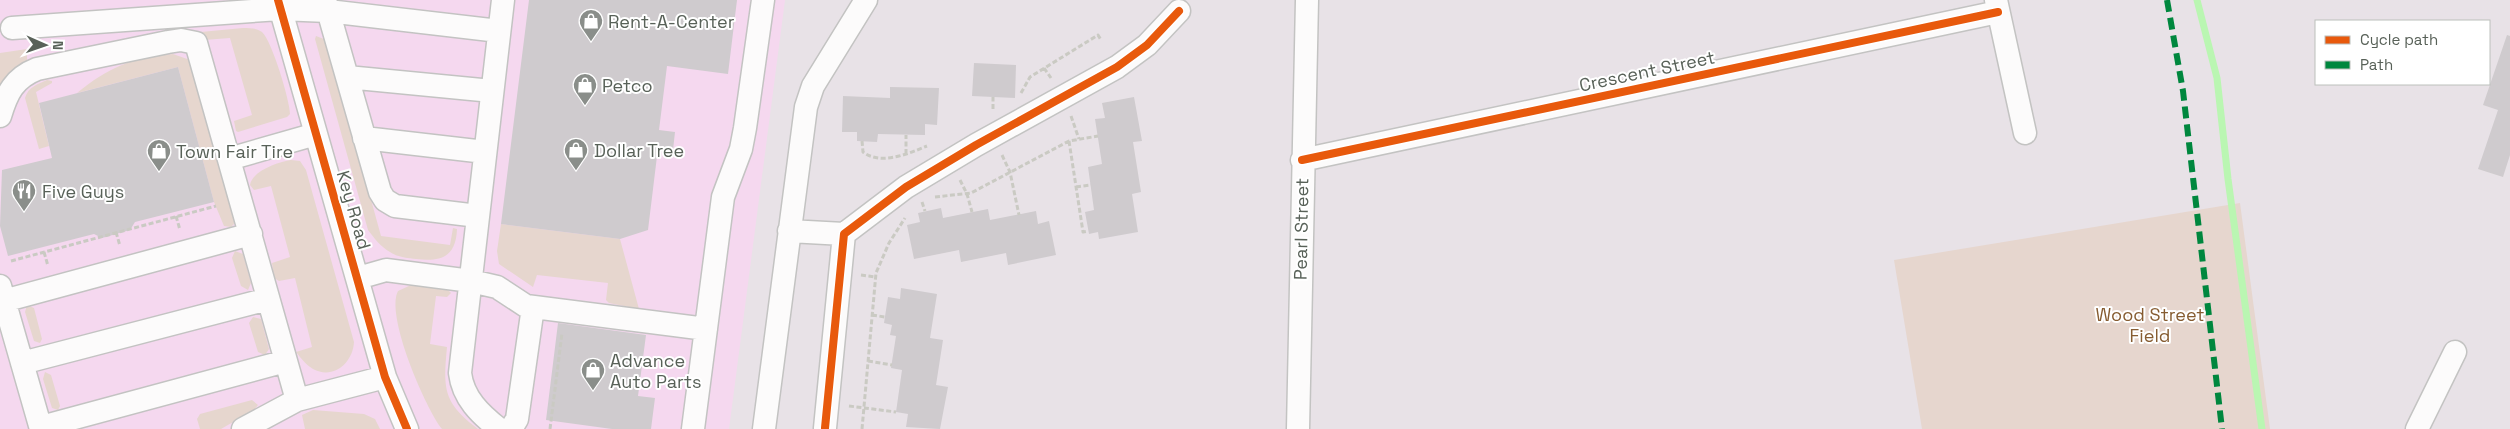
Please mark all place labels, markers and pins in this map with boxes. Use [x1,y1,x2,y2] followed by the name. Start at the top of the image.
[578,8,604,42] shop icon: Rent-A-Center
[608,10,735,33] place label: Rent-A-Center
[572,72,598,106] shop icon: Petco
[602,74,653,97] place label: Petco
[563,137,589,171] shop icon: Dollar Tree
[146,138,172,172] shop icon: Town Fair Tire
[594,139,684,162] place label: Dollar Tree
[176,140,293,163] place label: Town Fair Tire
[11,178,37,212] restaurant icon: Five Guys
[42,180,124,203] place label: Five Guys
[610,349,702,393] place label: Advance Auto Parts
[580,357,606,391] shop icon: Advance Auto Parts

